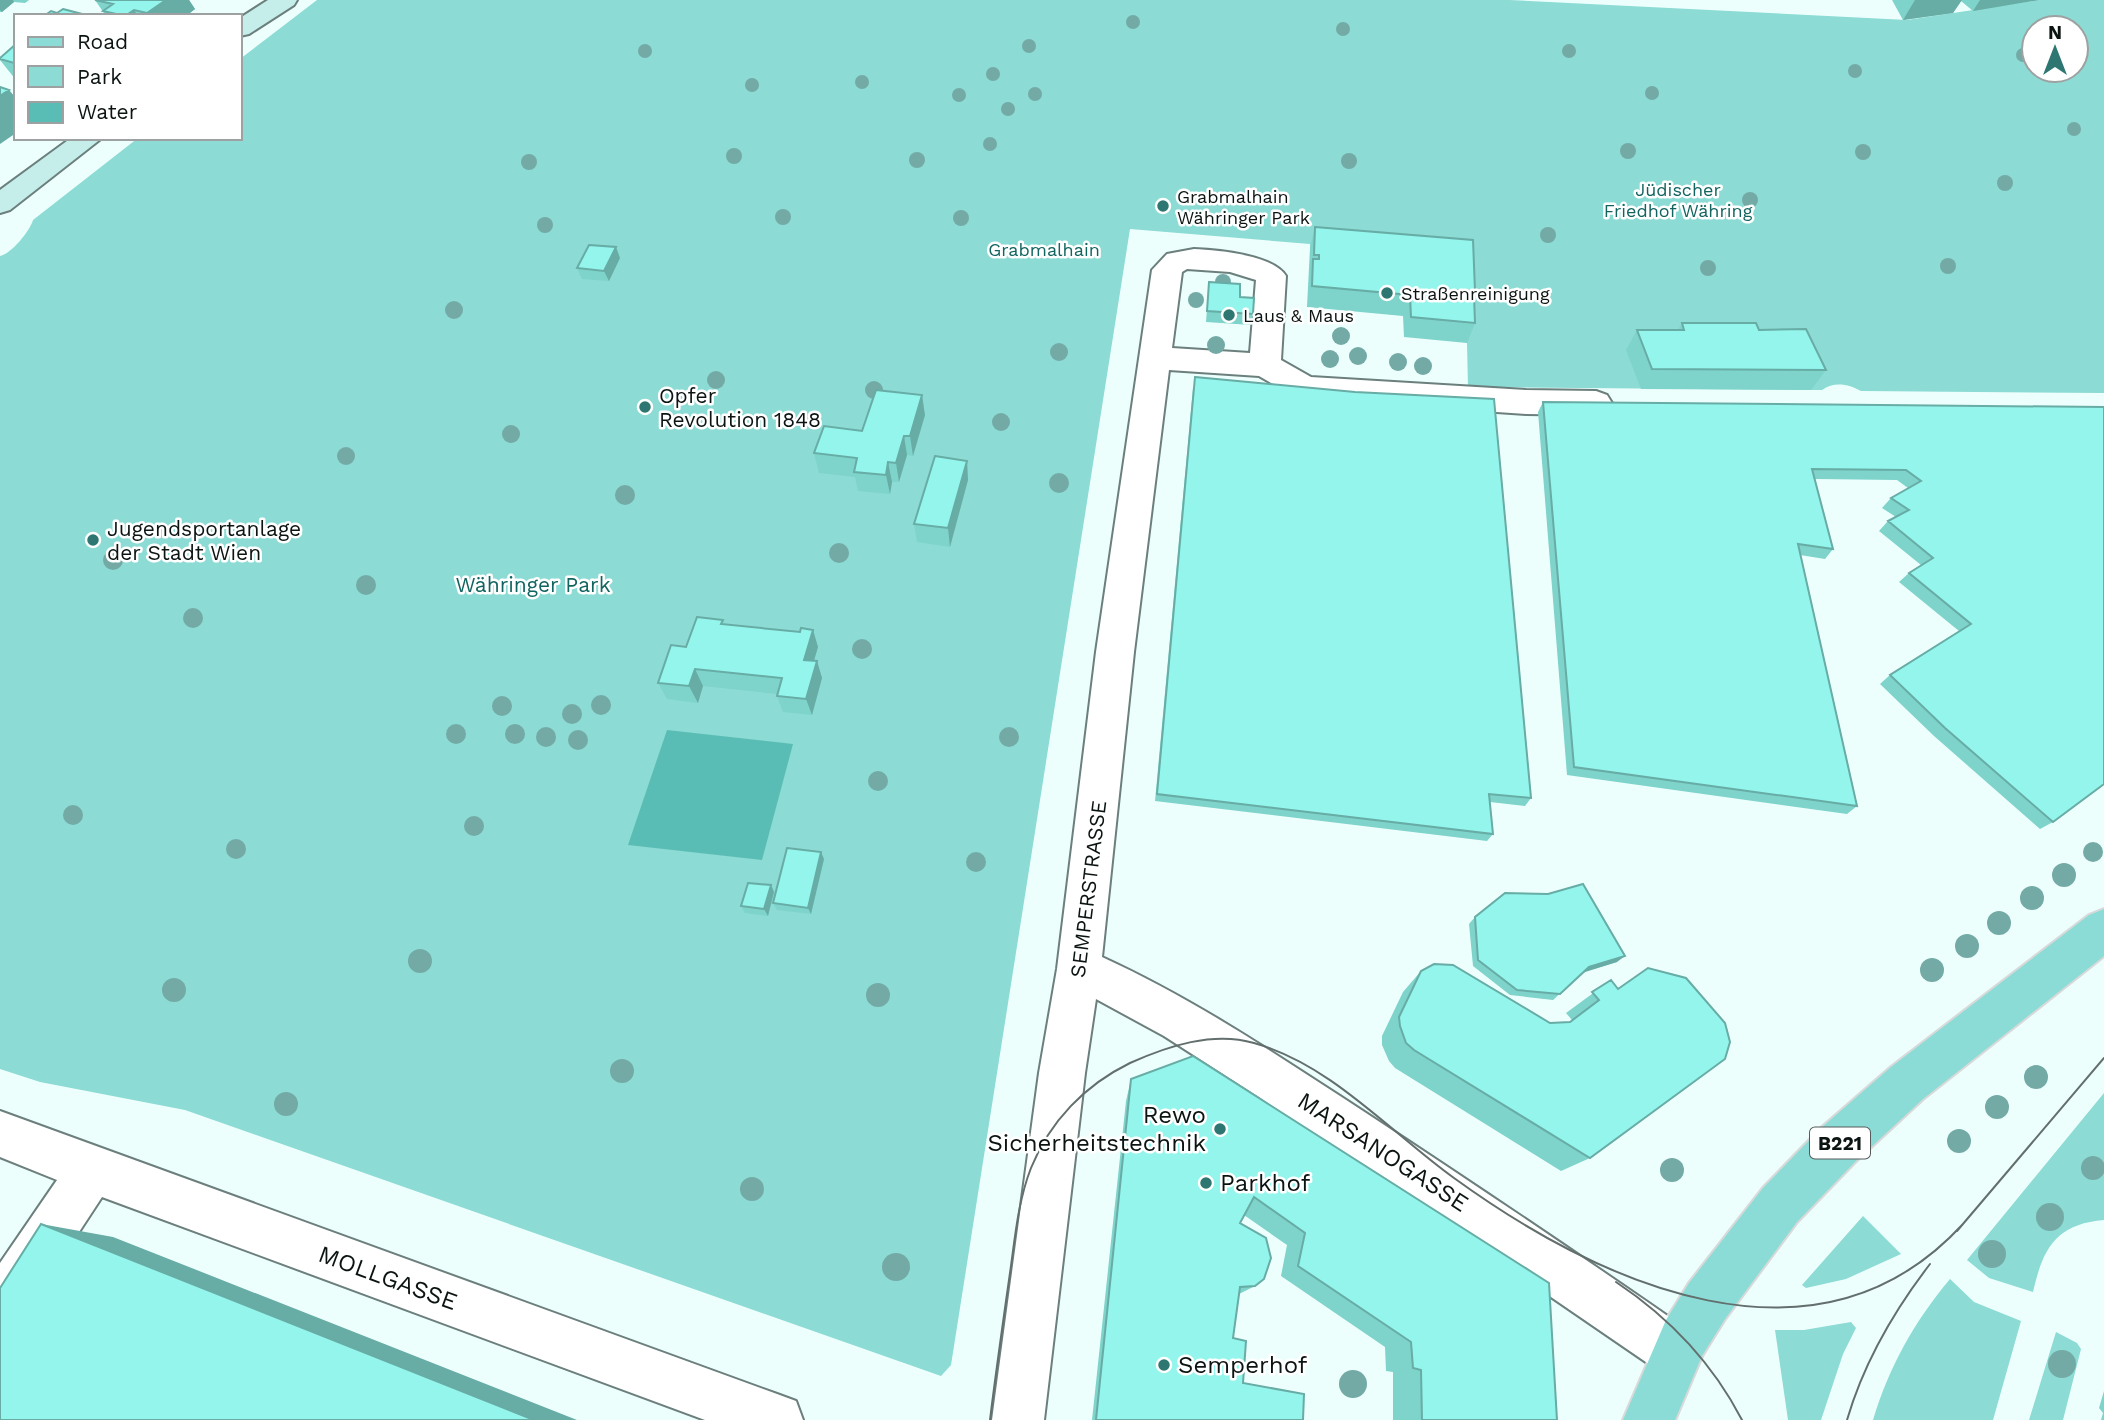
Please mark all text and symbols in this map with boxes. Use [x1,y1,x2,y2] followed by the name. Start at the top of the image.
[14,14,242,140] legend
[2020,14,2090,84] north arrow
[2048,21,2062,44] text: N
[77,29,128,54] text: Road
[77,64,122,89] text: Park
[77,99,138,124] text: Water
[1604,179,1753,221] park label: Jüdischer Friedhof Währing
[1177,186,1310,228] place label: Grabmalhain Währinger Park
[1155,198,1171,214] marker: Grabmalhain Währinger Park
[988,239,1100,260] park label: Grabmalhain
[1401,283,1550,304] place label: Straßenreinigung
[1379,285,1395,301] marker: Straßenreinigung
[1243,305,1354,326] place label: Laus & Maus
[1221,307,1237,323] marker: Laus & Maus
[659,383,821,432] place label: Opfer Revolution 1848
[637,399,653,415] marker: Opfer Revolution 1848
[107,516,301,565] place label: Jugendsportanlage der Stadt Wien
[85,532,101,548] marker: Jugendsportanlage der Stadt Wien
[455,572,611,597] park label: Währinger Park
[1065,799,1111,979] street label: SEMPERSTRASSE
[1292,1086,1474,1218] street label: MARSANOGASSE
[988,1101,1206,1157] place label: Rewo Sicherheitstechnik
[1212,1121,1228,1137] marker: Rewo Sicherheitstechnik
[1810,1128,1870,1158] road number: B221
[1220,1169,1311,1197] place label: Parkhof
[1198,1175,1214,1191] marker: Parkhof
[315,1240,461,1316] street label: MOLLGASSE
[1178,1351,1308,1379] place label: Semperhof
[1156,1357,1172,1373] marker: Semperhof

